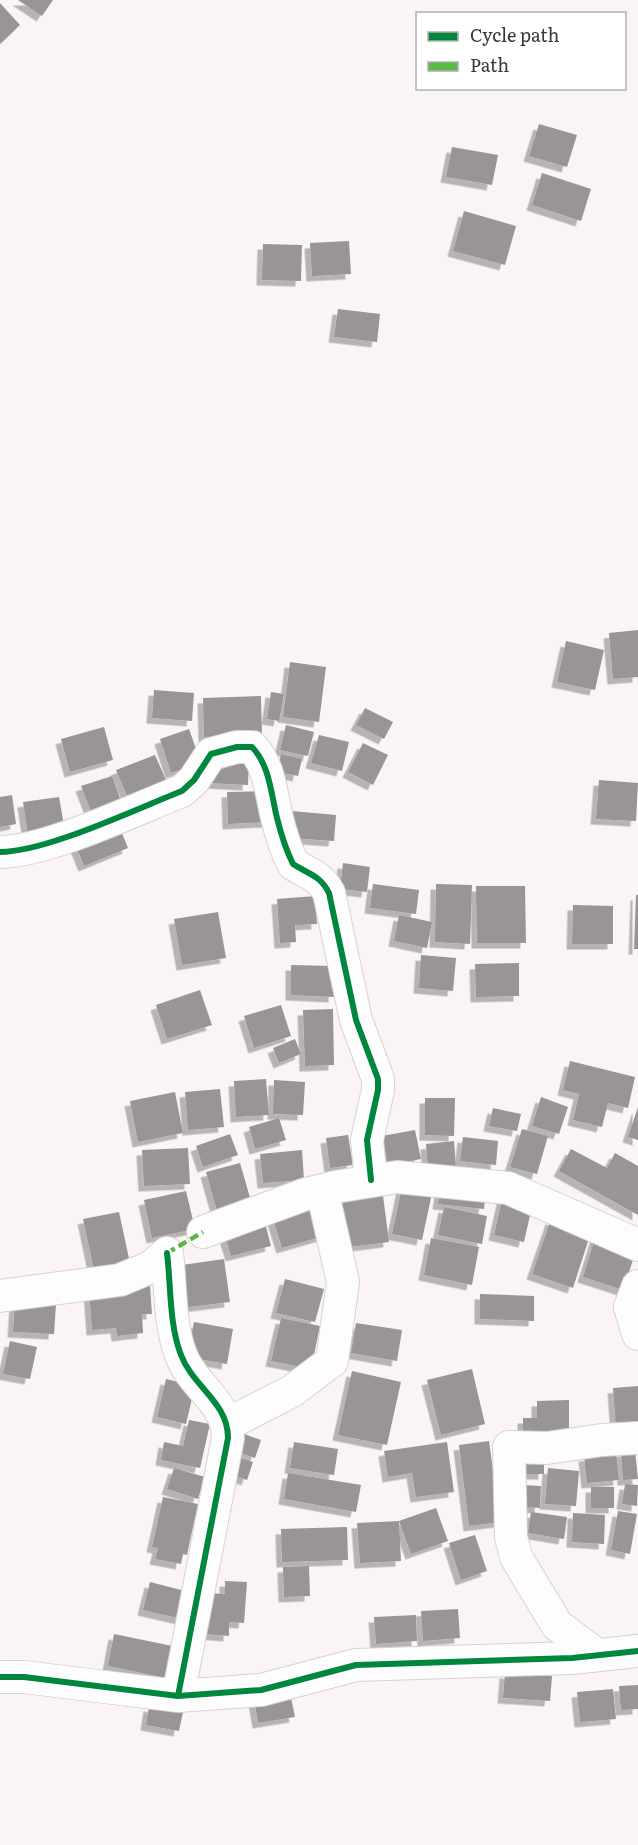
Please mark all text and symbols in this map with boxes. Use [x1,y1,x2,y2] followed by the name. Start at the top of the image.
[416,12,626,90] legend
[470,21,559,48] text: Cycle path
[470,51,509,78] text: Path

